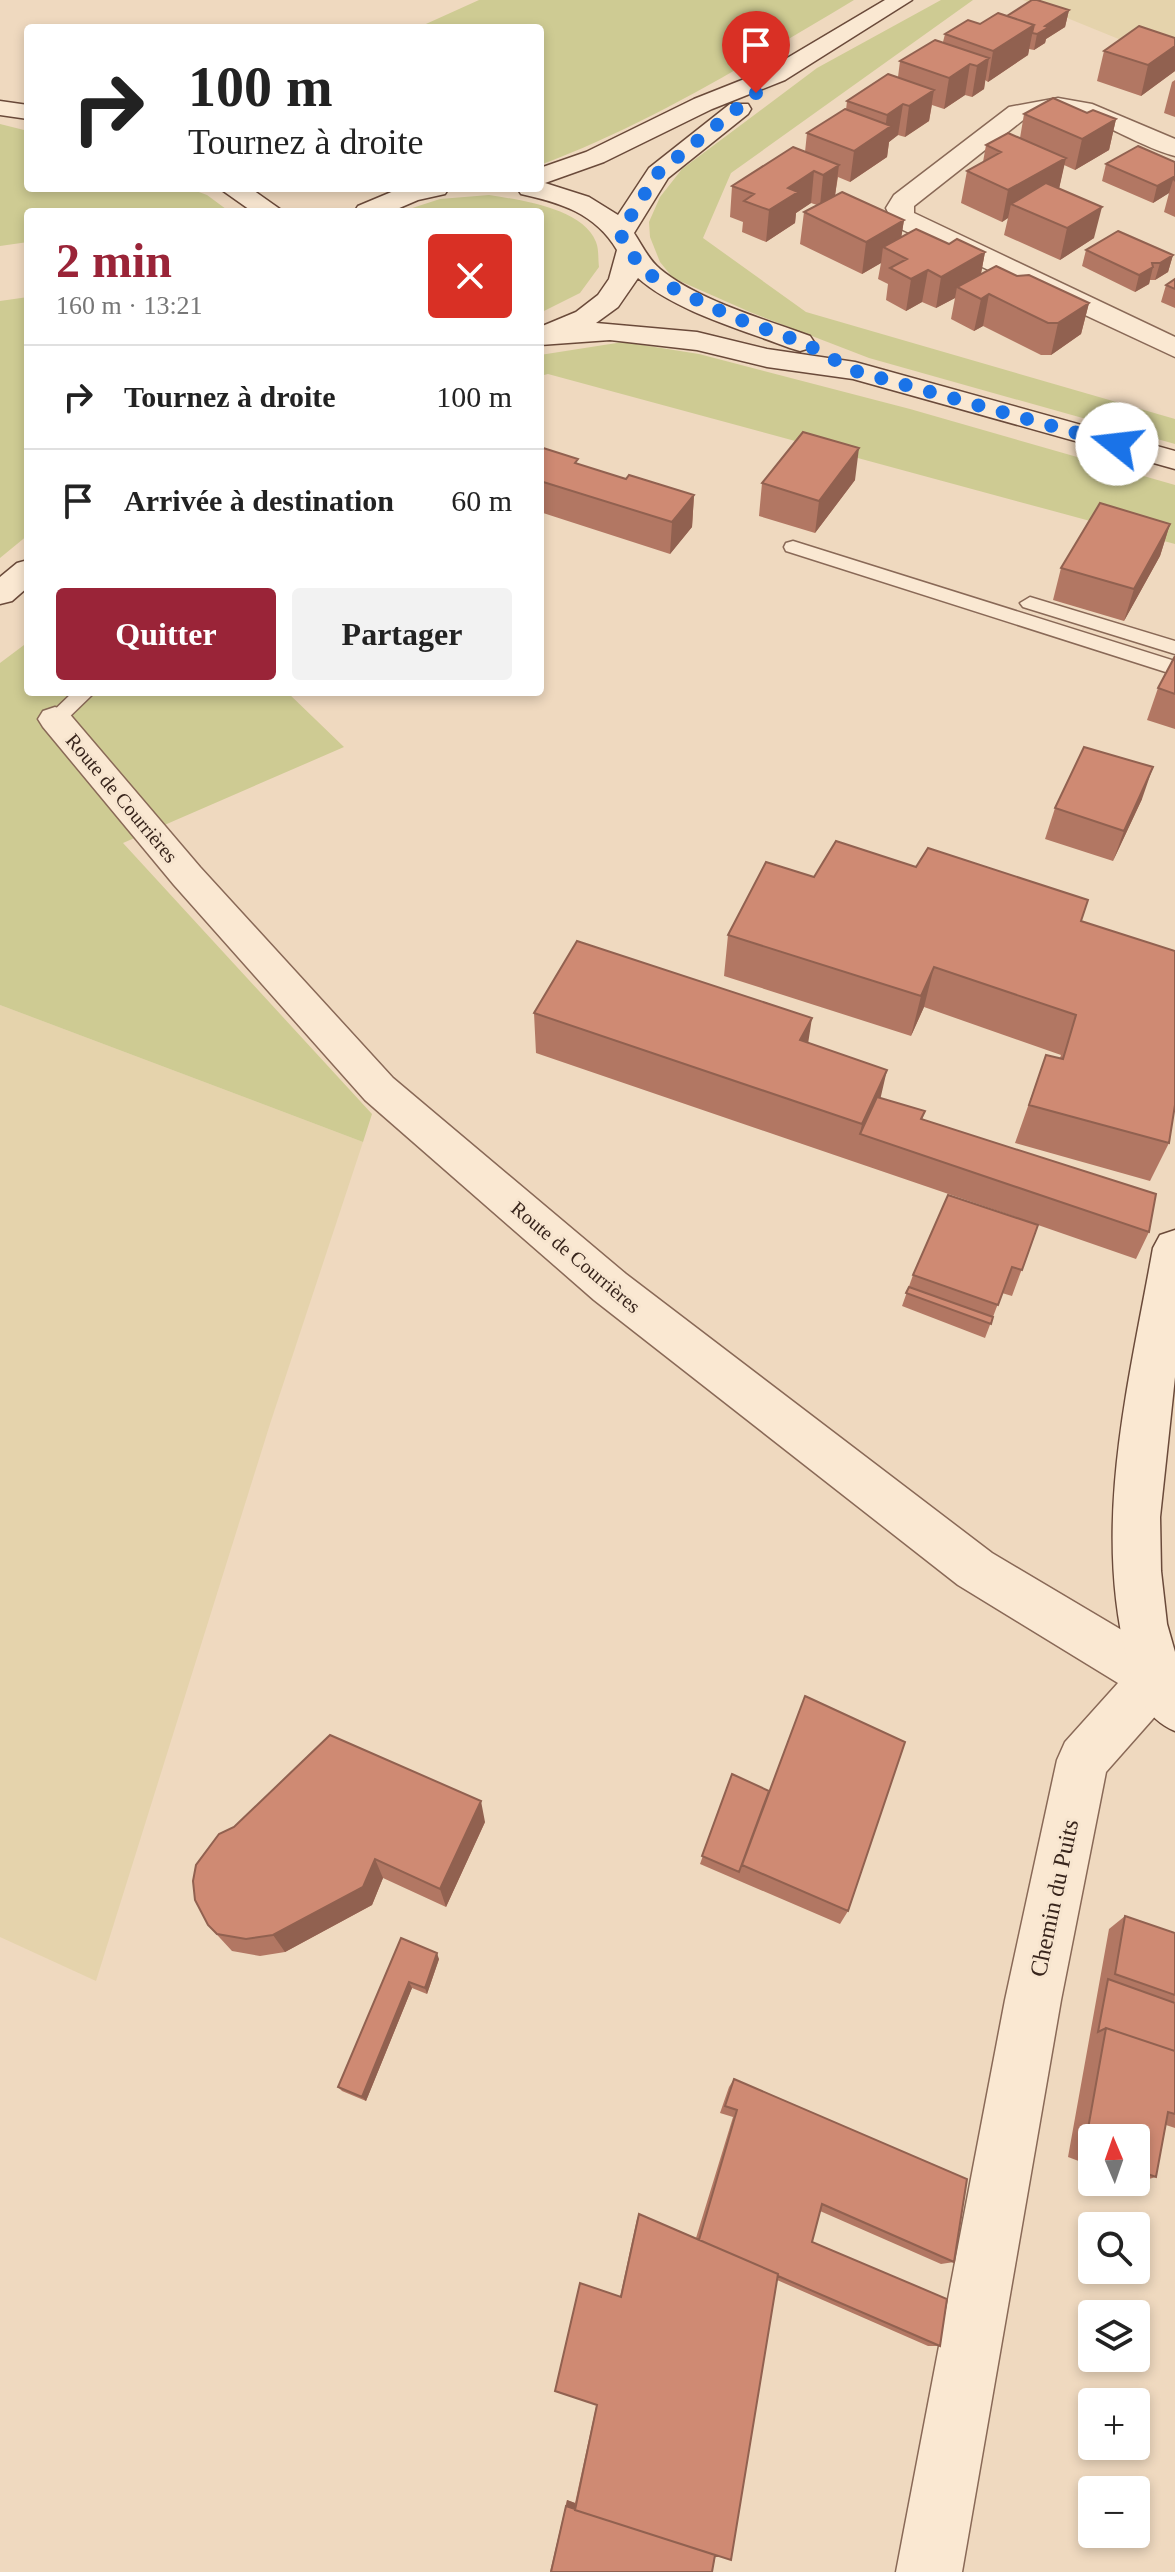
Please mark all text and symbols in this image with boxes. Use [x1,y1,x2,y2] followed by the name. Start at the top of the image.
[722,11,790,93] pin
[734,23,778,67] icon: arrive
[56,56,160,160] icon: right
[188,56,333,118] text: 100 m
[188,122,423,162] text: Tournez à droite
[56,234,172,287] text: 2 min
[428,234,512,318] button: close
[56,291,203,320] text: 160 m · 13:21
[56,375,100,419] icon: right
[124,380,336,413] text: Tournez à droite
[436,380,512,413] text: 100 m
[1075,402,1159,486] position arrow
[56,479,100,523] icon: arrive
[124,484,394,517] text: Arrivée à destination
[451,484,512,517] text: 60 m
[56,588,276,680] button: Quitter
[292,588,512,680] button: Partager
[62,729,182,867] street label: Route de Courrières
[507,1197,645,1317] street label: Route de Courrières
[1025,1817,1083,1979] street label: Chemin du Puits
[1078,2124,1150,2196] north arrow
[1078,2124,1150,2548] map controls
[1078,2212,1150,2284] button: search
[1078,2300,1150,2372] button: layers
[1078,2388,1150,2460] button: +
[1078,2476,1150,2548] button: −

